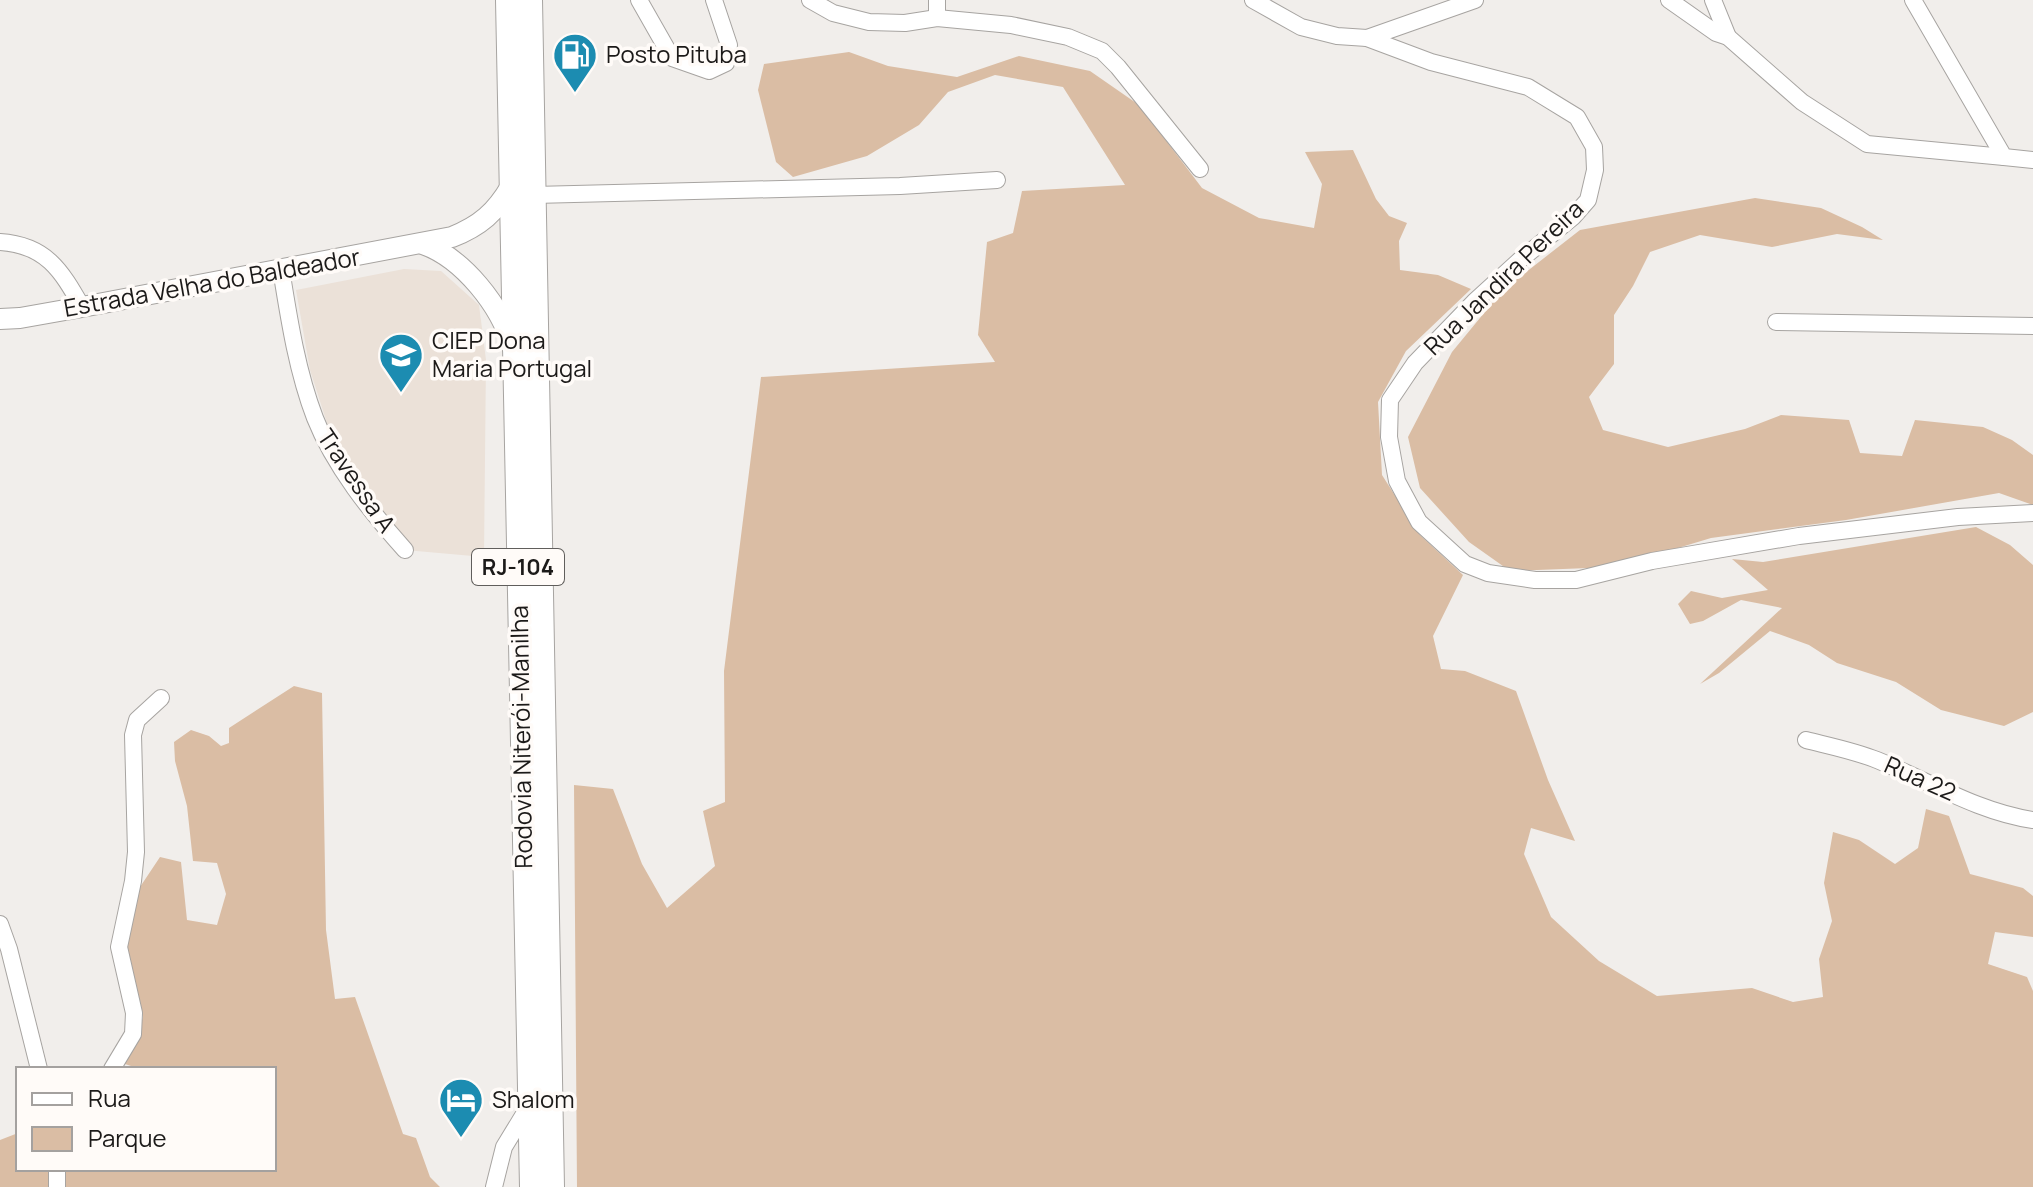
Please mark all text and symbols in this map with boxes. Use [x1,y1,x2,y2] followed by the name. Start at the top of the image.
[551,31,599,94] fuel station icon: Posto Pituba
[606,37,747,70] place label: Posto Pituba
[1416,192,1590,362] street label: Rua Jandira Pereira
[61,239,363,324] street label: Estrada Velha do Baldeador
[432,323,592,384] place label: CIEP Dona Maria Portugal
[377,331,425,394] school or university icon: CIEP Dona Maria Portugal
[310,422,404,538] street label: Travessa A
[472,549,564,585] road number: RJ-104
[502,605,539,869] street label: Rodovia Niterói-Manilha
[1880,747,1962,808] street label: Rua 22
[16,1067,276,1171] legend
[437,1076,485,1139] hotel icon: Shalom
[88,1081,131,1114] text: Rua
[492,1082,575,1115] place label: Shalom
[88,1121,166,1154] text: Parque

